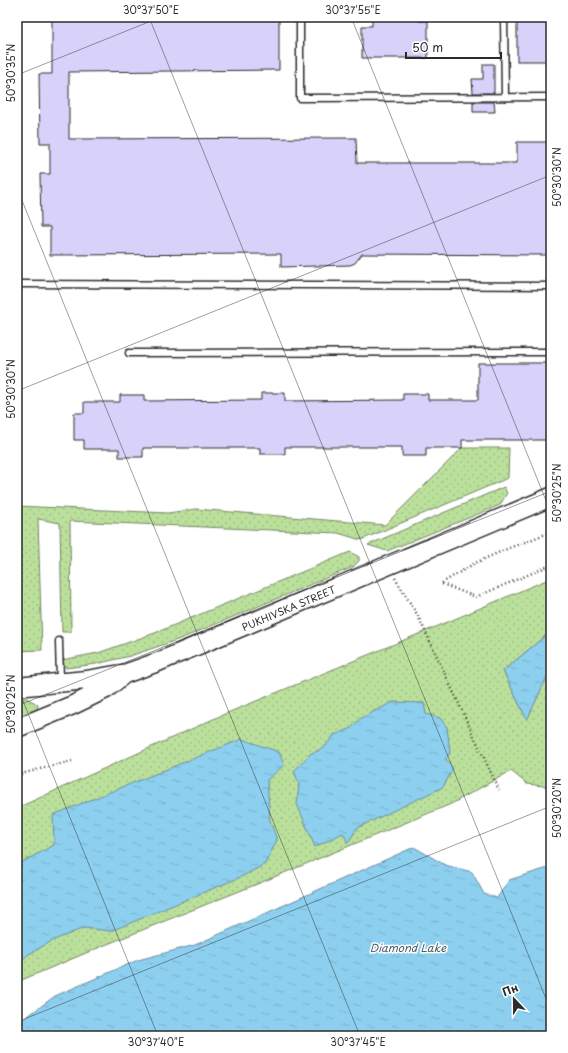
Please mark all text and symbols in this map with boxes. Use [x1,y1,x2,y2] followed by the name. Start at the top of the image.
[123,2,179,17] text: 30°37'50"E
[325,2,381,17] text: 30°37'55"E
[406,34,501,60] scale bar
[412,38,443,56] text: 50 m
[3,43,18,102] text: 50°30'35"N
[549,147,564,207] text: 50°30'30"N
[3,359,18,419] text: 50°30'30"N
[549,463,564,523] text: 50°30'25"N
[239,581,338,634] street label: PUKHIVSKA STREET
[3,674,18,734] text: 50°30'25"N
[549,778,564,838] text: 50°30'20"N
[370,939,447,956] water label: Diamond Lake
[499,978,521,1000] text: Пн
[494,979,534,1019] north arrow
[128,1034,184,1049] text: 30°37'40"E
[330,1034,386,1049] text: 30°37'45"E

